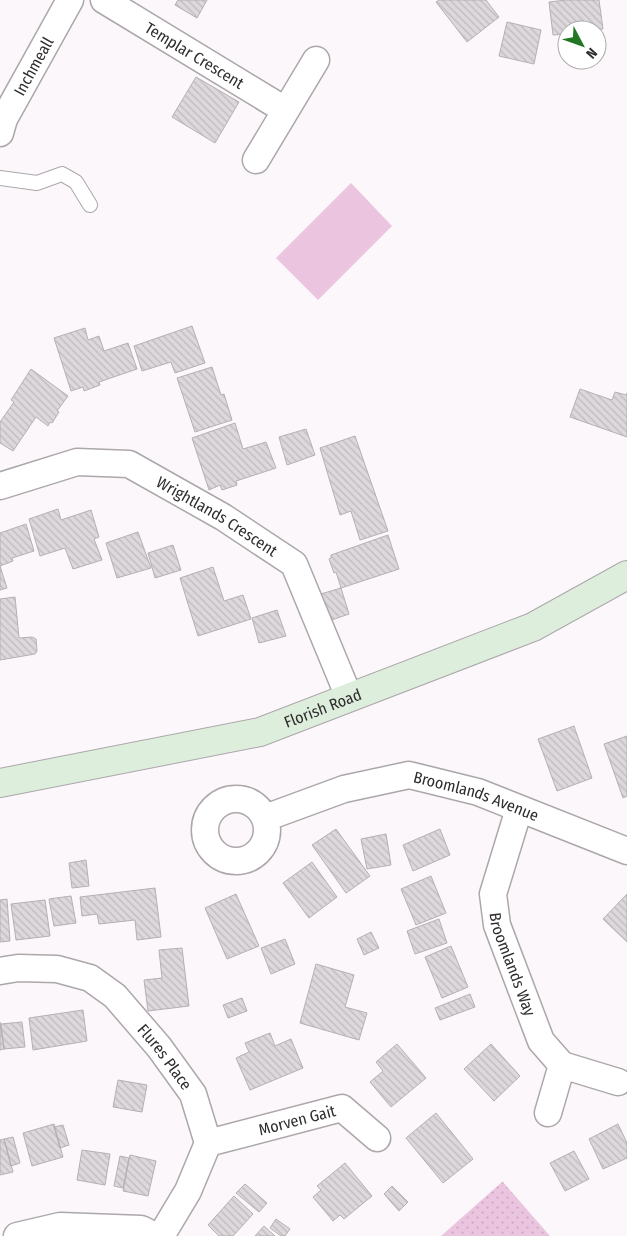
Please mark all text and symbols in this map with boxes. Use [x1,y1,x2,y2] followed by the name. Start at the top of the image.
[141,18,248,93] street label: Templar Crescent
[557,20,607,70] north arrow
[10,34,58,99] street label: Inchmeall
[582,44,601,62] text: N
[153,472,282,561] street label: Wrightlands Crescent
[281,685,364,732] street label: Florish Road
[411,767,542,825] street label: Broomlands Avenue
[485,911,540,1019] street label: Broomlands Way
[133,1020,196,1094] street label: Flures Place
[257,1101,338,1139] street label: Morven Gait

